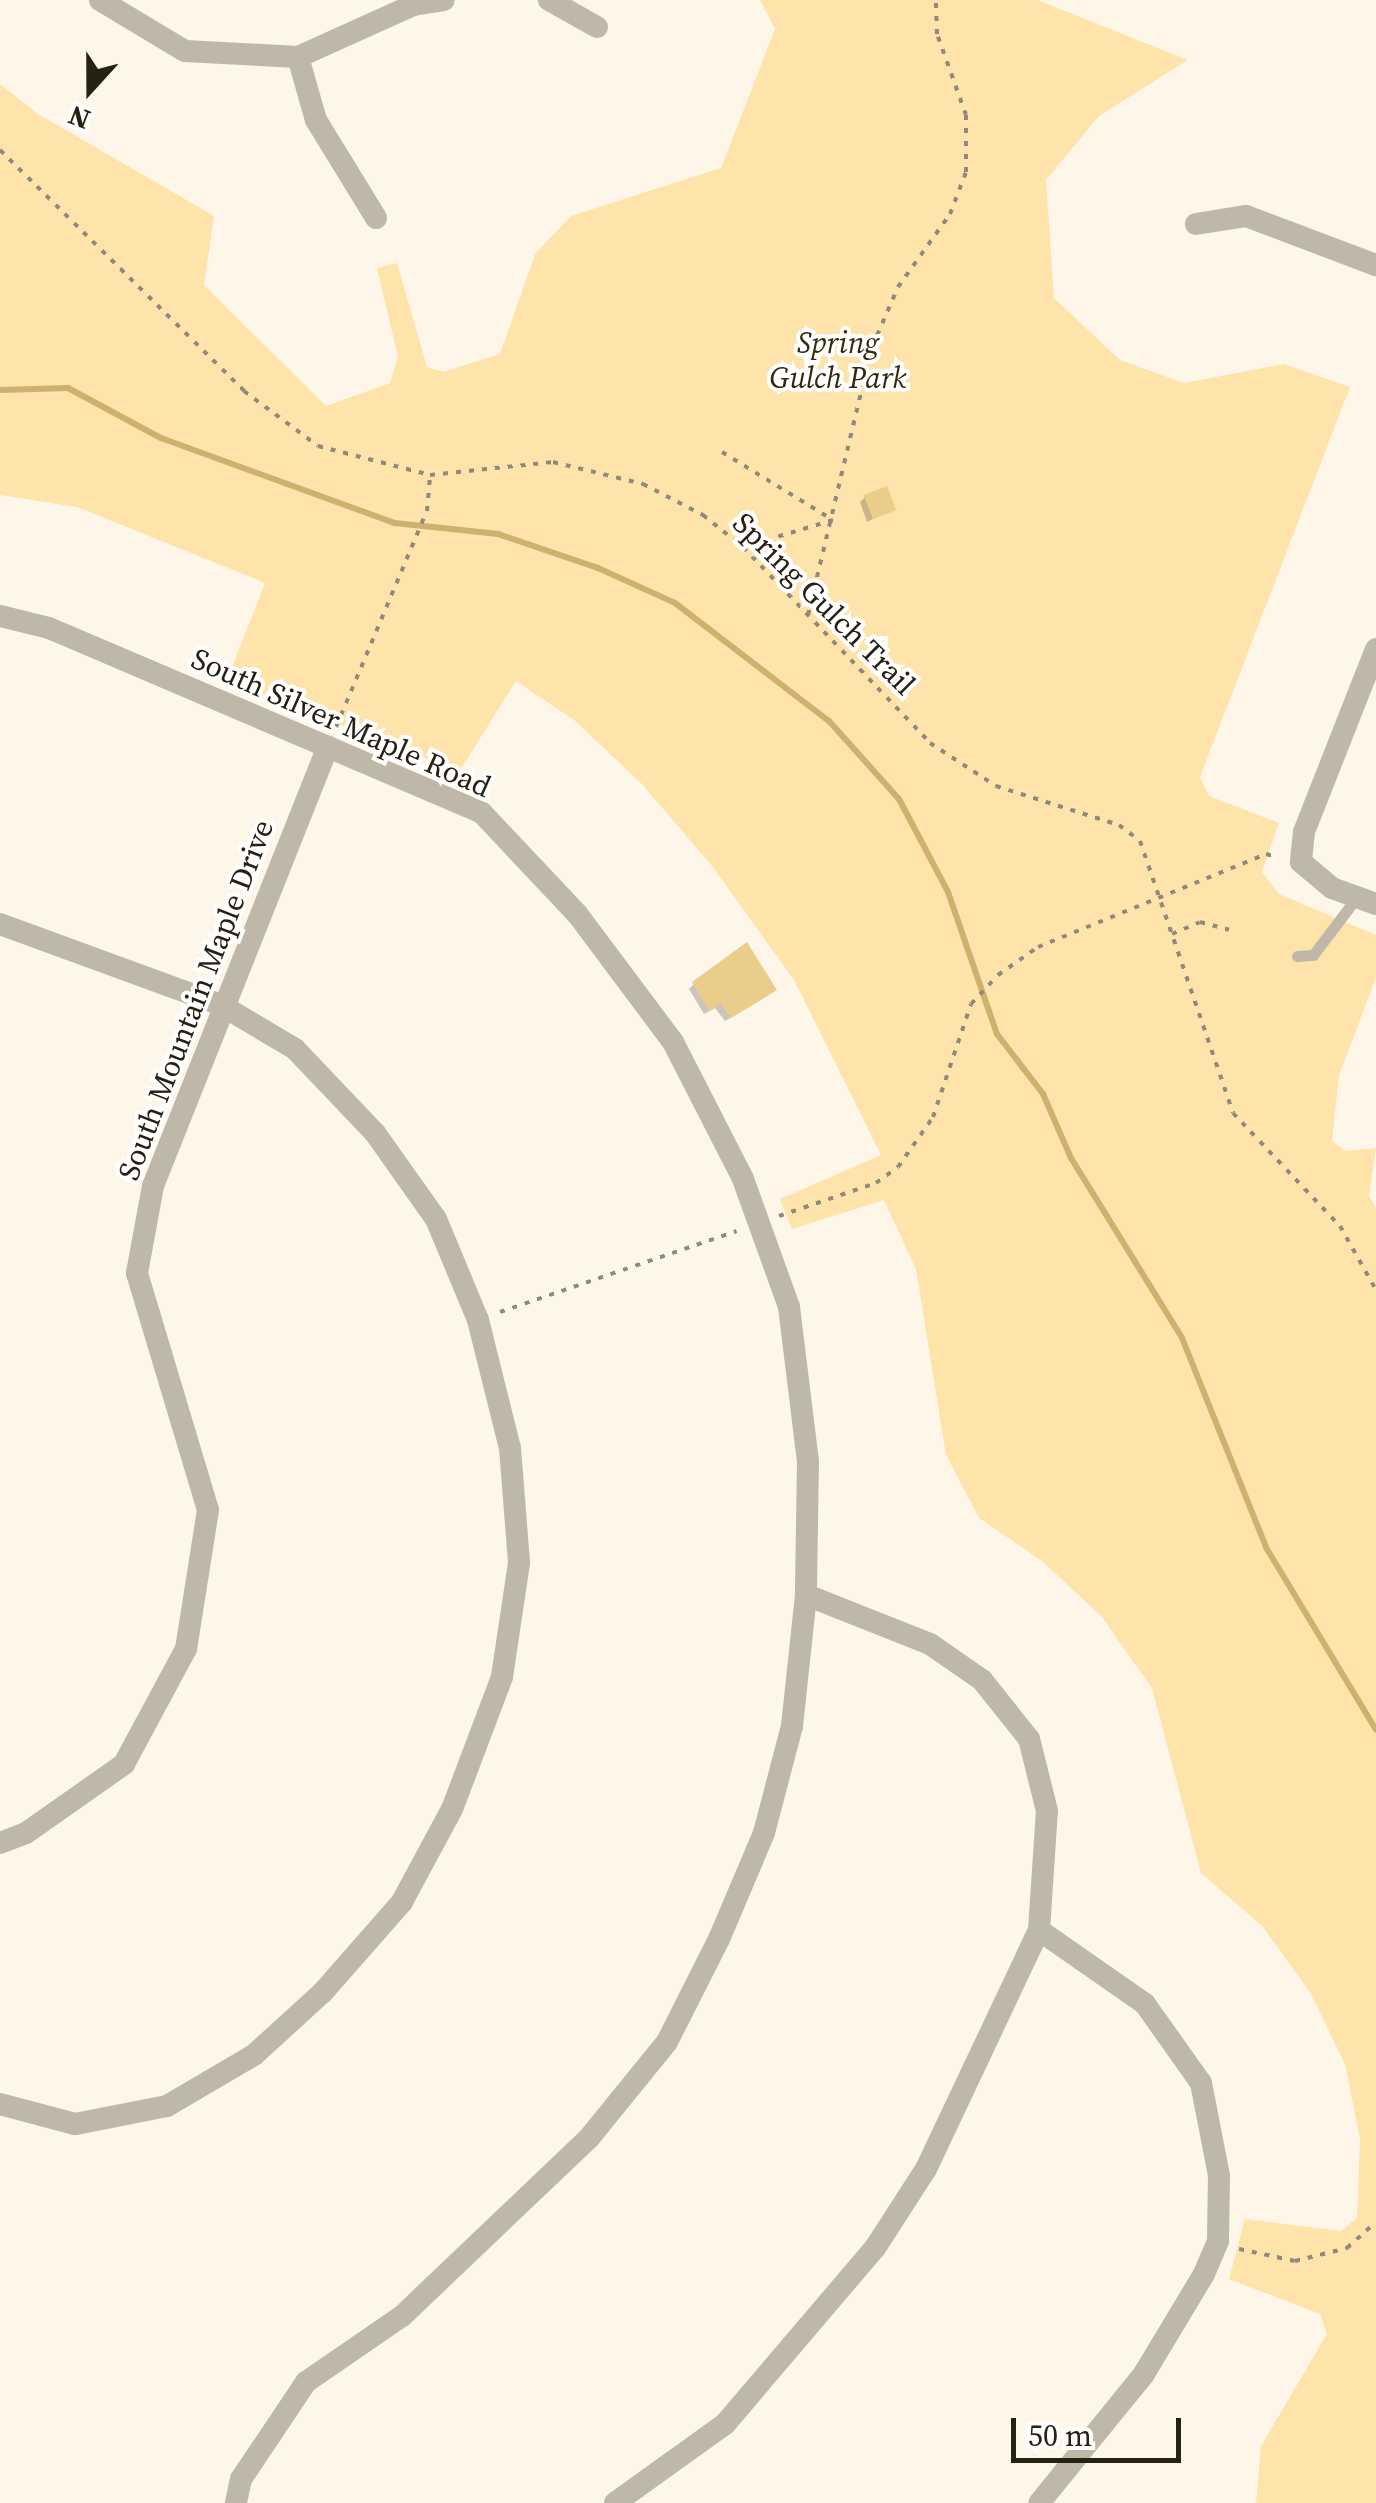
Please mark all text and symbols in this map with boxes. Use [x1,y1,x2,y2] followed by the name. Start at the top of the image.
[40,40,140,140] north arrow
[63,97,96,139] text: N
[769,325,907,396] park label: Spring Gulch Park
[725,505,923,703] street label: Spring Gulch Trail
[186,641,496,805] street label: South Silver Maple Road
[111,815,281,1185] street label: South Mountain Maple Drive
[1016,2398,1186,2460] scale bar
[1028,2415,1092,2456] text: 50 m

